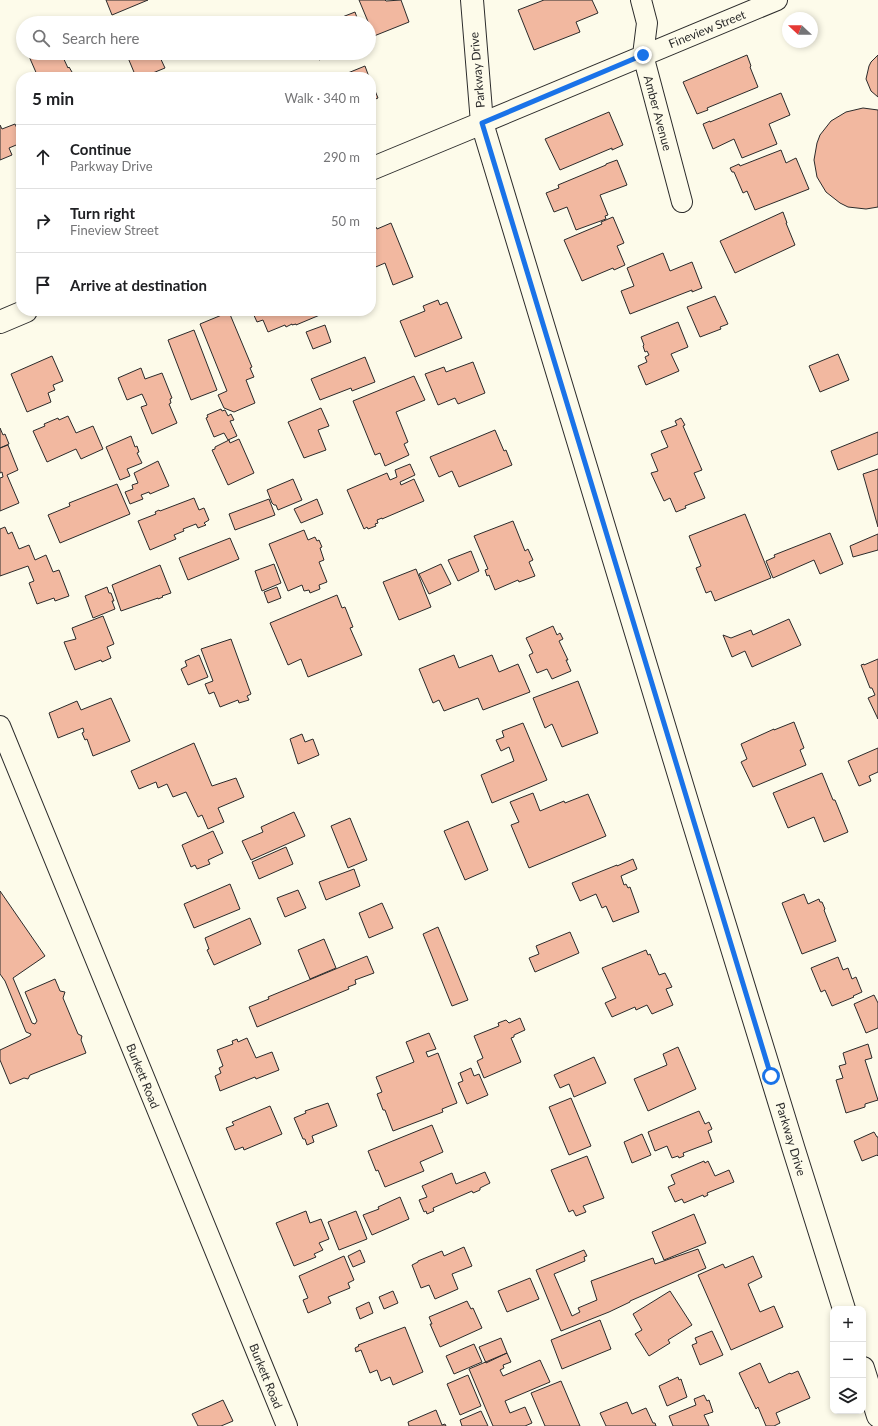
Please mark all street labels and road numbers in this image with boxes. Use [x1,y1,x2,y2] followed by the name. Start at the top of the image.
[666,6,748,51] street label: Fineview Street
[466,31,488,109] street label: Parkway Drive
[641,74,675,152] street label: Amber Avenue
[123,1041,163,1111] street label: Burkett Road
[773,1100,809,1178] street label: Parkway Drive
[246,1341,286,1411] street label: Burkett Road

